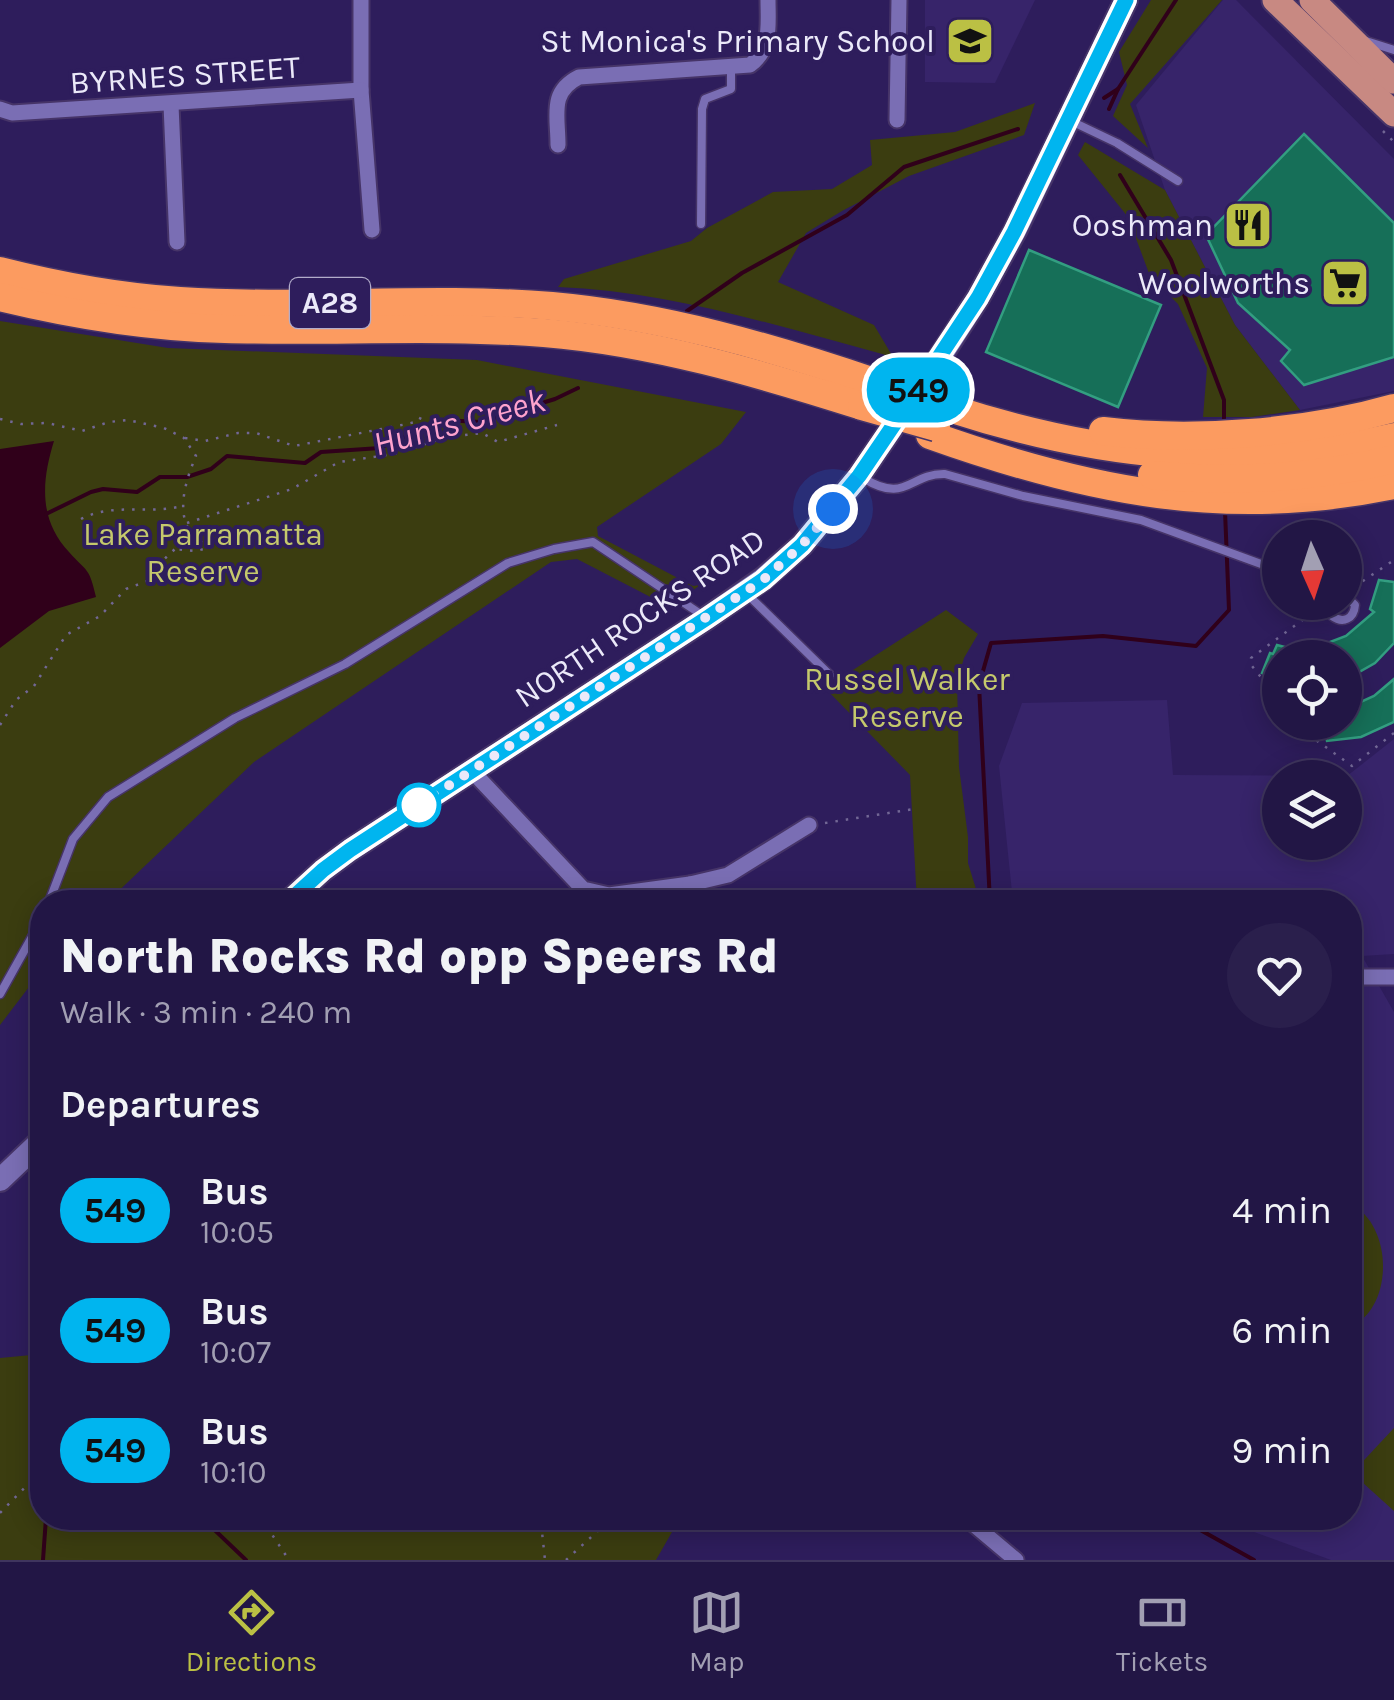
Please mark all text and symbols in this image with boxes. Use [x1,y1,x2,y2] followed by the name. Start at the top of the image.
[944,15,996,67] school or university icon: St Monica's Primary School
[540,23,935,60] place label: St Monica's Primary School
[69,48,301,102] street label: BYRNES STREET
[1222,199,1274,251] restaurant icon: Ooshman
[1072,207,1213,244] place label: Ooshman
[1319,257,1371,309] supermarket icon: Woolworths
[1138,265,1310,302] place label: Woolworths
[290,278,370,328] road number: A28
[860,358,976,422] line badge: 549
[887,370,949,411] text: 549
[368,379,550,465] water label: Hunts Creek
[808,484,858,534] your location
[83,516,323,590] park label: Lake Parramatta Reserve
[1262,520,1362,620] north arrow
[1262,520,1362,860] map controls
[508,521,772,715] street label: NORTH ROCKS ROAD
[1262,640,1362,740] button: locate
[804,661,1010,735] park label: Russel Walker Reserve
[1262,760,1362,860] button: layers
[398,784,440,826] unlabelled marker
[1227,923,1332,1028] button: heart
[60,928,779,984] text: North Rocks Rd opp Speers Rd
[60,994,352,1031] text: Walk · 3 min · 240 m
[60,1082,260,1127] text: Departures
[200,1169,269,1214] text: Bus
[1232,1188,1332,1233] text: 4 min
[84,1190,146,1231] text: 549
[200,1214,274,1251] text: 10:05
[200,1289,269,1334] text: Bus
[1231,1308,1332,1353] text: 6 min
[84,1310,146,1351] text: 549
[200,1334,271,1371] text: 10:07
[200,1409,269,1454] text: Bus
[1231,1428,1332,1473] text: 9 min
[84,1430,146,1471] text: 549
[200,1454,267,1491] text: 10:10
[186,1585,317,1678] tab: Directions
[689,1585,744,1678] tab: Map
[1116,1585,1208,1678] tab: Tickets

